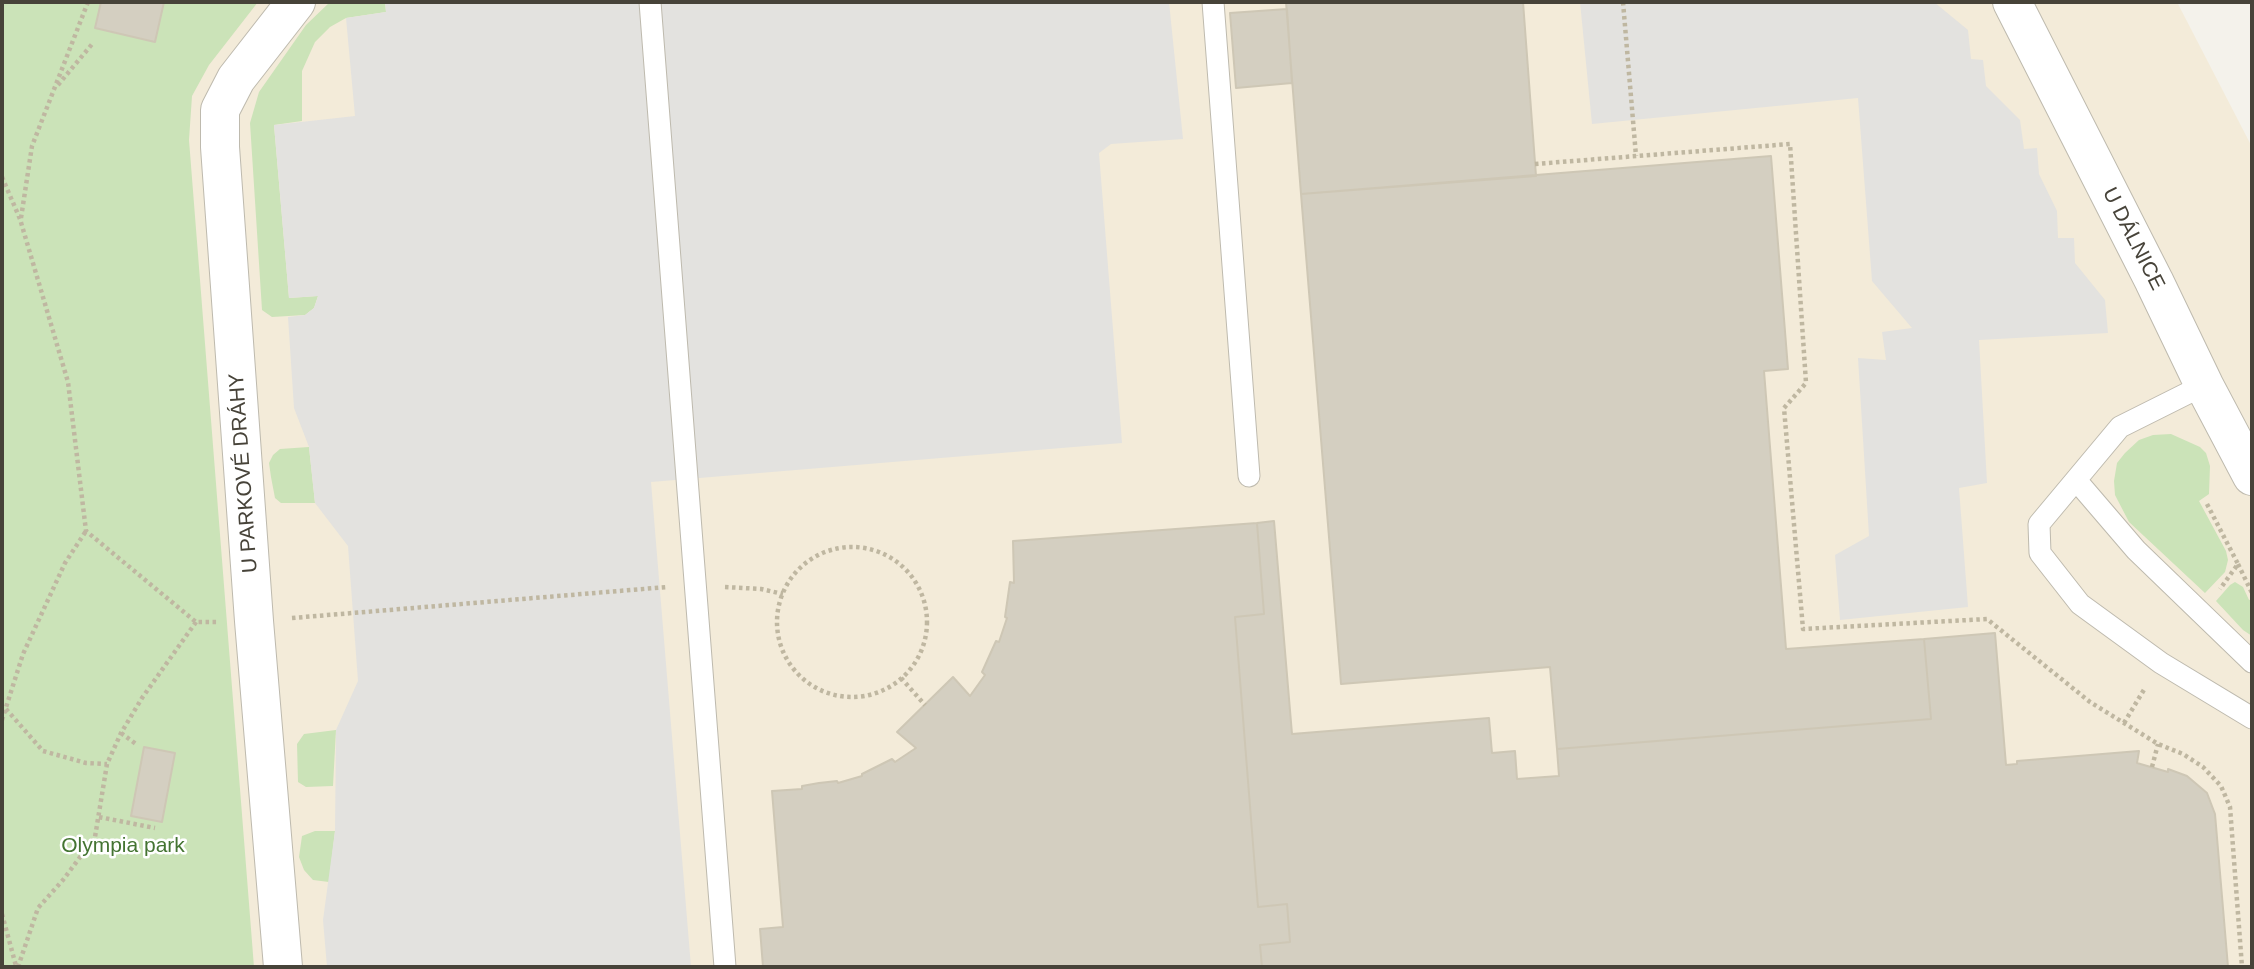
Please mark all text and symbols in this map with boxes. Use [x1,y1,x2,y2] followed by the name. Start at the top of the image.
[2096,183,2170,295] street label: U DÁLNICE
[224,372,264,574] street label: U PARKOVÉ DRÁHY
[61,833,185,859] park label: Olympia park

